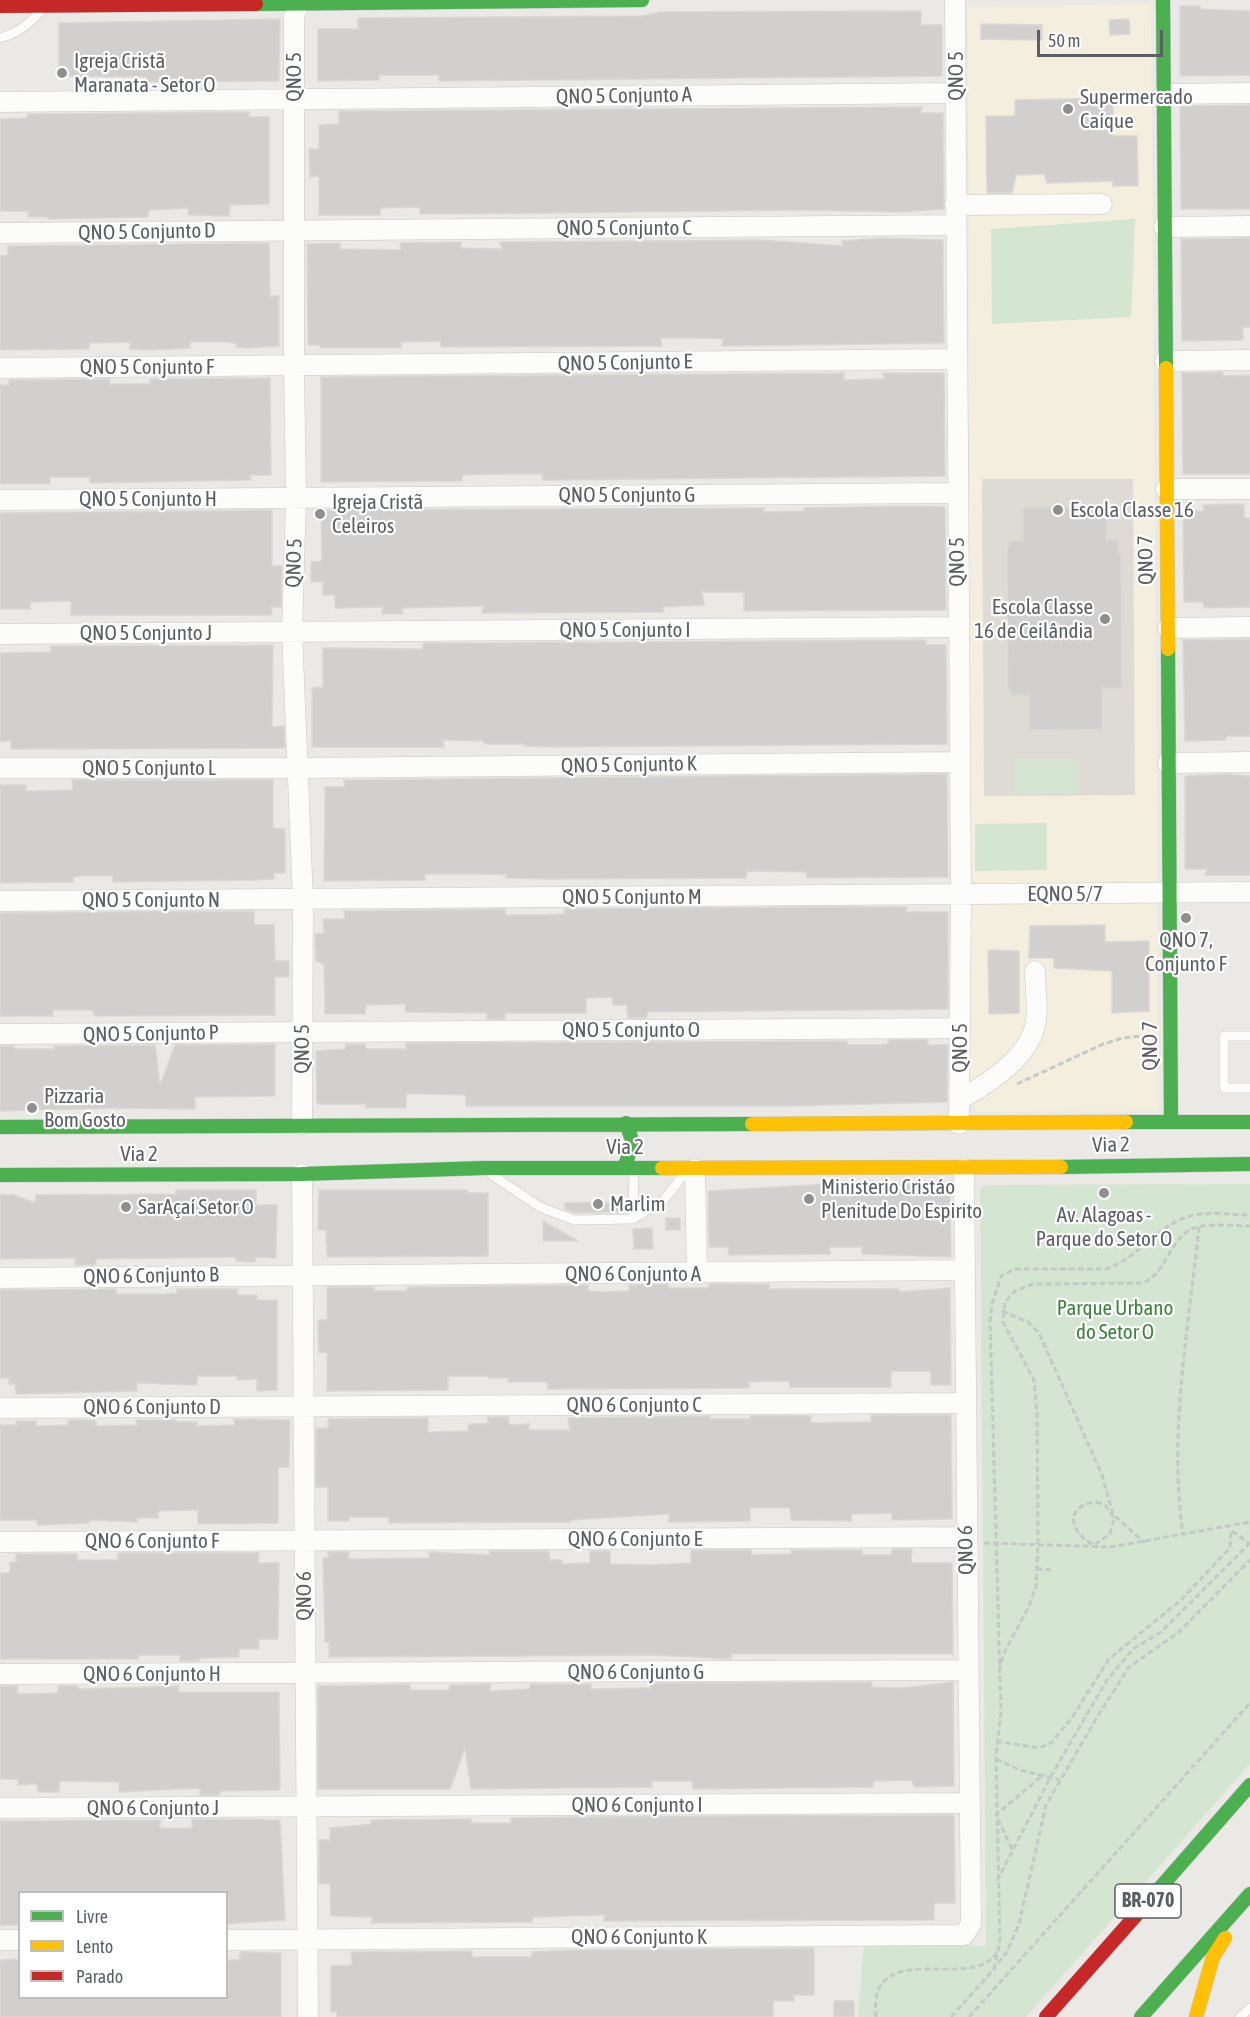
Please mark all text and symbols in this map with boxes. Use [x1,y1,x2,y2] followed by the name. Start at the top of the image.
[1040,18,1166,56] scale bar
[1048,30,1080,51] text: 50 m
[74,48,216,98] place label: Igreja Cristã Maranata - Setor O
[943,51,969,101] street label: QNO 5
[281,52,307,102] street label: QNO 5
[55,66,69,80] marker: Igreja Cristã Maranata - Setor O
[556,82,692,110] street label: QNO 5 Conjunto A
[1080,84,1193,134] place label: Supermercado Caíque
[1061,102,1075,116] marker: Supermercado Caíque
[556,215,692,241] street label: QNO 5 Conjunto C
[78,218,216,246] street label: QNO 5 Conjunto D
[557,349,693,377] street label: QNO 5 Conjunto E
[80,354,214,380] street label: QNO 5 Conjunto F
[559,482,695,508] street label: QNO 5 Conjunto G
[79,486,217,512] street label: QNO 5 Conjunto H
[332,489,423,539] place label: Igreja Cristã Celeiros
[1070,497,1194,523] place label: Escola Classe 16
[1051,503,1065,517] marker: Escola Classe 16
[313,507,327,521] marker: Igreja Cristã Celeiros
[1133,535,1159,585] street label: QNO 7
[944,537,970,587] street label: QNO 5
[281,538,307,588] street label: QNO 5
[974,594,1093,644] place label: Escola Classe 16 de Ceilândia
[1098,612,1112,626] marker: Escola Classe 16 de Ceilândia
[559,617,691,643] street label: QNO 5 Conjunto I
[80,620,212,646] street label: QNO 5 Conjunto J
[561,751,697,779] street label: QNO 5 Conjunto K
[82,755,216,781] street label: QNO 5 Conjunto L
[1027,881,1103,907] street label: EQNO 5/7
[562,884,702,910] street label: QNO 5 Conjunto M
[82,887,220,913] street label: QNO 5 Conjunto N
[1179,911,1193,925] marker: QNO 7, Conjunto F
[1145,927,1227,977] place label: QNO 7, Conjunto F
[562,1017,700,1043] street label: QNO 5 Conjunto O
[83,1020,219,1048] street label: QNO 5 Conjunto P
[1137,1021,1163,1071] street label: QNO 7
[947,1023,973,1073] street label: QNO 5
[289,1024,315,1074] street label: QNO 5
[44,1083,126,1133] place label: Pizzaria Bom Gosto
[25,1101,39,1115] marker: Pizzaria Bom Gosto
[1092,1132,1130,1158] street label: Via 2
[606,1134,644,1160] street label: Via 2
[120,1141,158,1167] street label: Via 2
[821,1174,982,1224] place label: Ministerio Cristáo Plenitude Do Espirito
[1097,1186,1111,1200] marker: Av. Alagoas - Parque do Setor O
[610,1191,666,1217] place label: Marlim
[802,1192,816,1206] marker: Ministerio Cristáo Plenitude Do Espirito
[138,1194,254,1220] place label: SarAçaí Setor O
[591,1197,605,1211] marker: Marlim
[119,1200,133,1214] marker: SarAçaí Setor O
[1036,1202,1172,1252] place label: Av. Alagoas - Parque do Setor O
[565,1261,701,1287] street label: QNO 6 Conjunto A
[83,1262,219,1290] street label: QNO 6 Conjunto B
[1057,1295,1173,1345] park label: Parque Urbano do Setor O
[566,1392,702,1418] street label: QNO 6 Conjunto C
[83,1394,221,1420] street label: QNO 6 Conjunto D
[953,1525,979,1575] street label: QNO 6
[568,1526,702,1552] street label: QNO 6 Conjunto E
[85,1528,219,1554] street label: QNO 6 Conjunto F
[291,1571,317,1621] street label: QNO 6
[568,1659,704,1685] street label: QNO 6 Conjunto G
[83,1661,221,1687] street label: QNO 6 Conjunto H
[571,1792,703,1818] street label: QNO 6 Conjunto I
[87,1795,219,1821] street label: QNO 6 Conjunto J
[1115,1884,1181,1918] road number: BR-070
[18,1891,228,1999] legend
[76,1906,108,1927] text: Livre
[571,1924,707,1950] street label: QNO 6 Conjunto K
[76,1936,113,1957] text: Lento
[76,1966,123,1987] text: Parado

